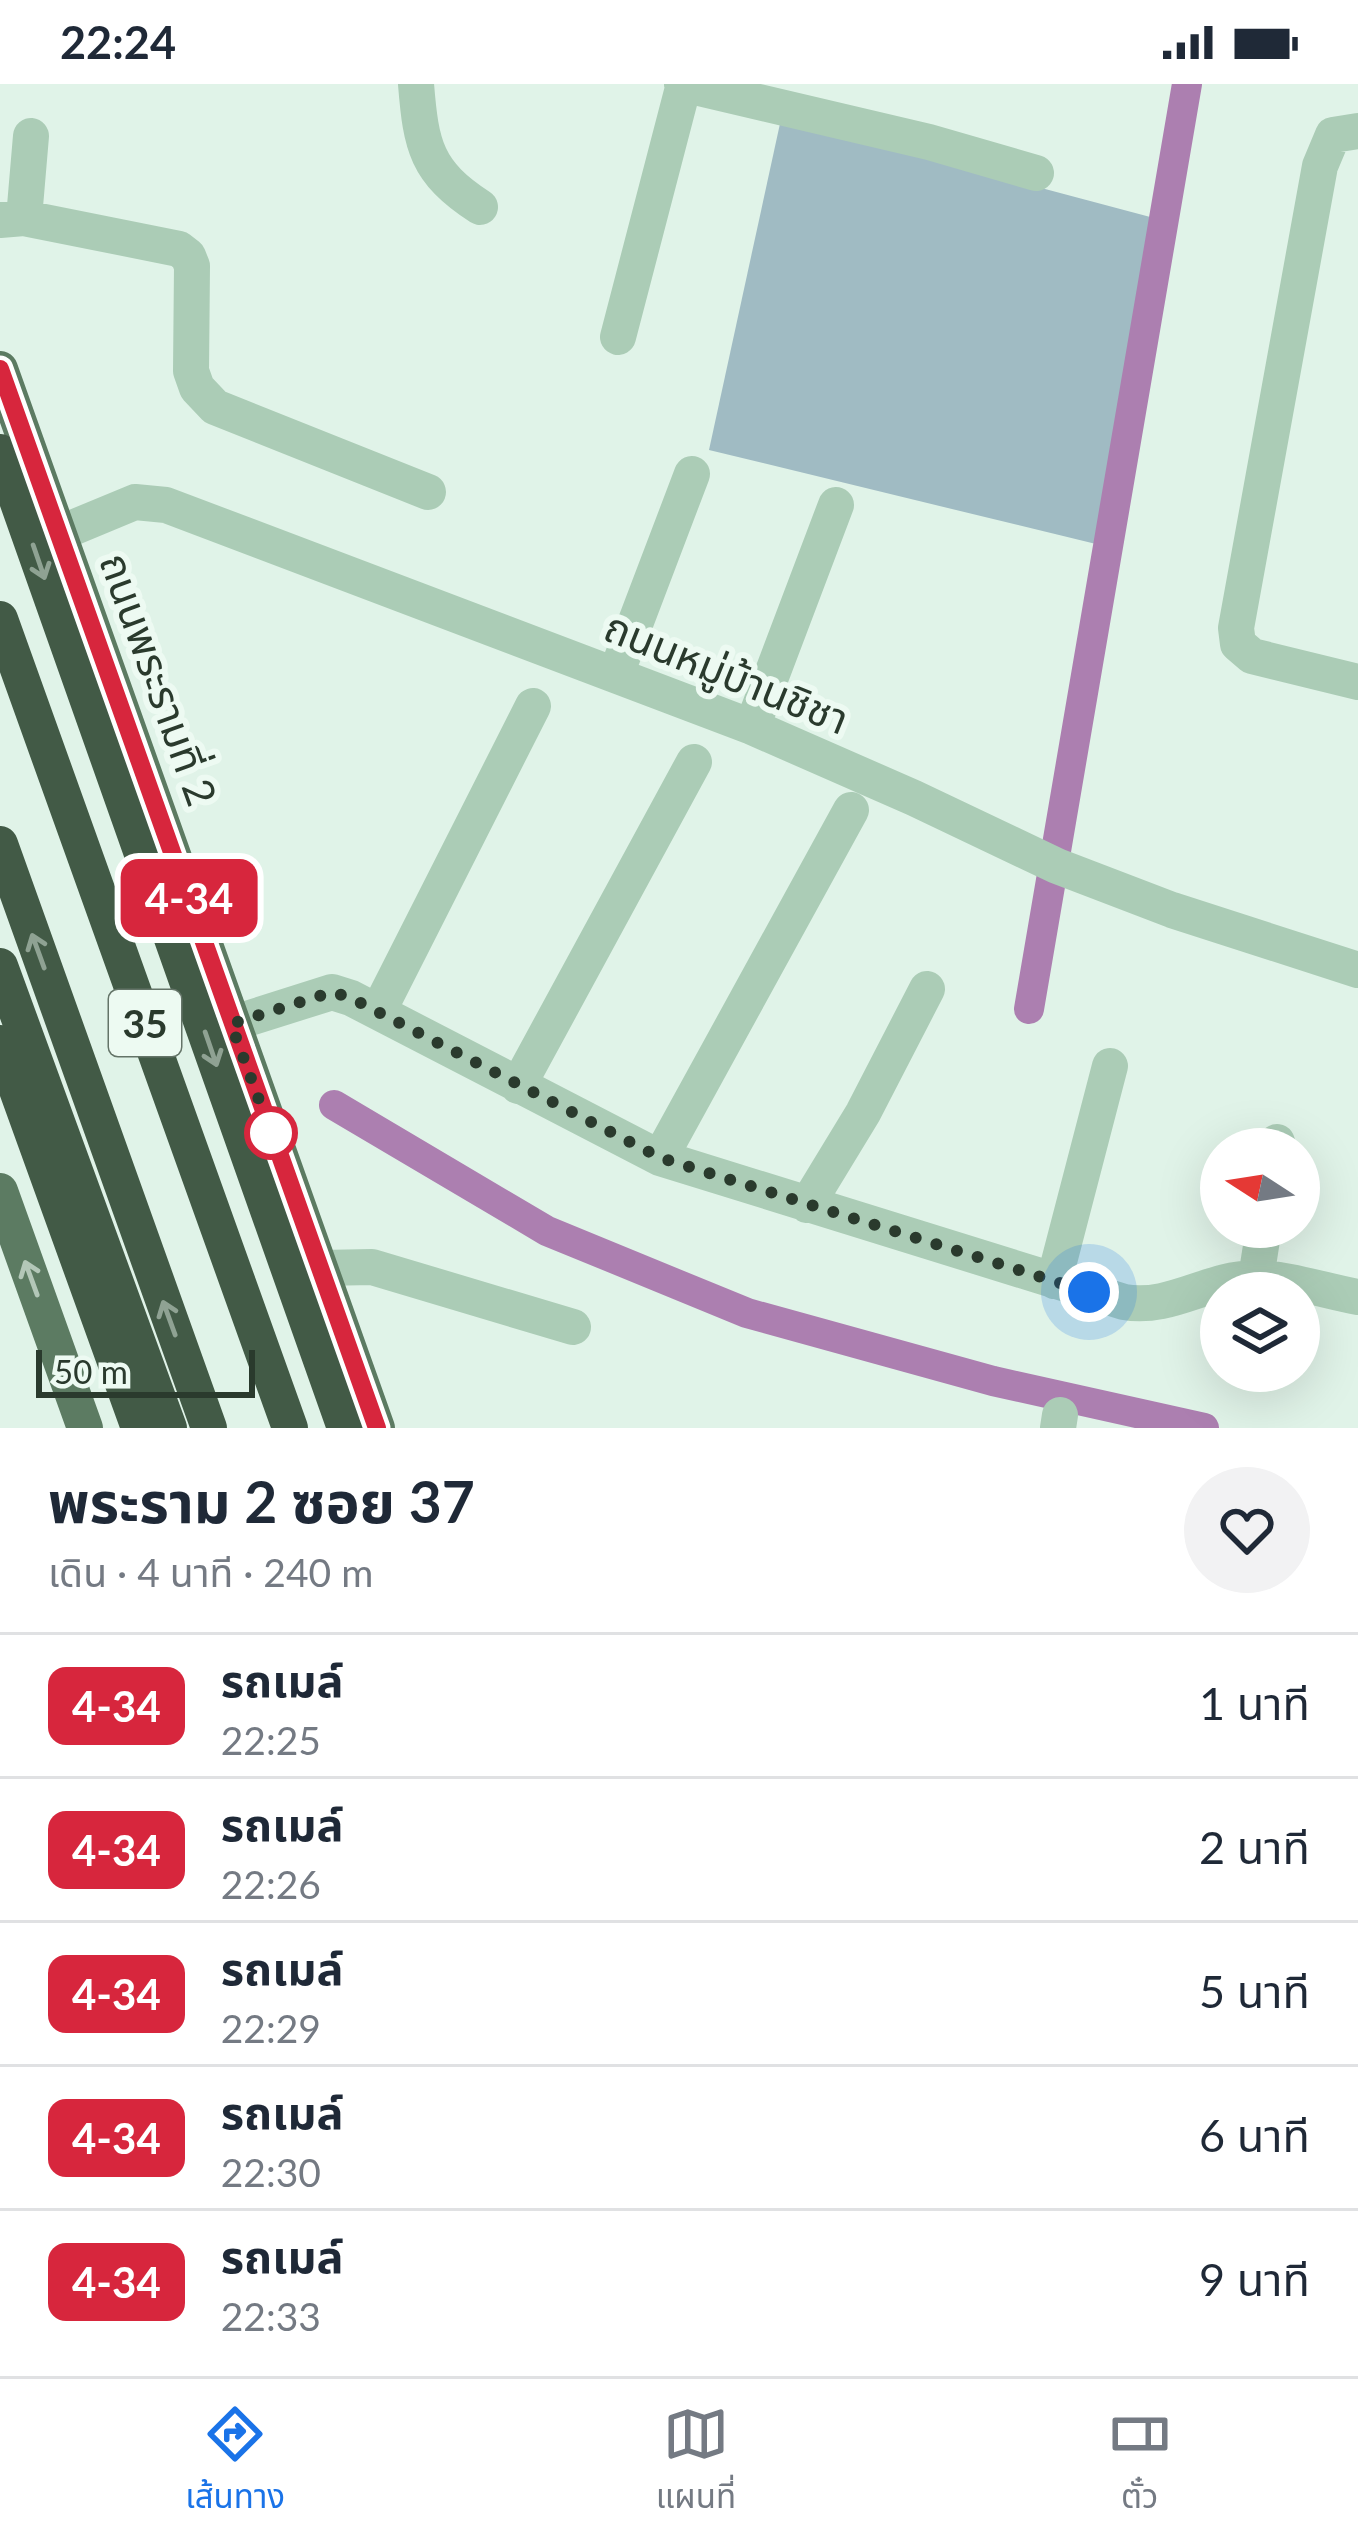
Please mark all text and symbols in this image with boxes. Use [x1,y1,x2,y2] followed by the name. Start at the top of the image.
[60,15,176,69] text: 22:24
[30,543,51,580] one-way arrow
[90,545,230,812] street label: ถนนพระรามที่ 2
[597,600,856,745] street label: ถนนหมู่บ้านชิชา
[105,859,273,937] line badge: 4-34
[145,873,233,923] text: 4-34
[26,933,47,970] one-way arrow
[109,990,181,1056] road number: 35
[202,1030,223,1067] one-way arrow
[246,1108,296,1158] unlabelled marker
[1200,1128,1320,1248] north arrow
[1200,1128,1320,1392] map controls
[19,1261,40,1298] one-way arrow
[1059,1262,1119,1322] your location
[1200,1272,1320,1392] button: layers
[157,1300,179,1337] one-way arrow
[36,1344,255,1397] scale bar
[54,1351,128,1391] text: 50 m
[48,1467,475,1535] text: พระราม 2 ซอย 37
[1184,1467,1310,1593] button: heart
[48,1549,373,1595] text: เดิน · 4 นาที · 240 m
[221,1653,344,1707] text: รถเมล์
[1199,1676,1310,1730] text: 1 นาที
[72,1681,161,1731] text: 4-34
[221,1717,321,1763] text: 22:25
[221,1797,344,1851] text: รถเมล์
[1199,1820,1310,1874] text: 2 นาที
[72,1825,161,1875] text: 4-34
[221,1861,321,1907] text: 22:26
[221,1941,344,1995] text: รถเมล์
[1199,1964,1310,2018] text: 5 นาที
[72,1969,161,2019] text: 4-34
[221,2005,321,2051] text: 22:29
[221,2085,344,2139] text: รถเมล์
[1199,2108,1310,2162] text: 6 นาที
[72,2113,161,2163] text: 4-34
[221,2149,321,2195] text: 22:30
[221,2229,344,2283] text: รถเมล์
[1199,2252,1310,2306] text: 9 นาที
[72,2257,161,2307] text: 4-34
[221,2293,321,2339] text: 22:33
[185,2401,285,2523] tab: เส้นทาง
[656,2401,736,2523] tab: แผนที่
[1107,2401,1173,2523] tab: ตั๋ว

